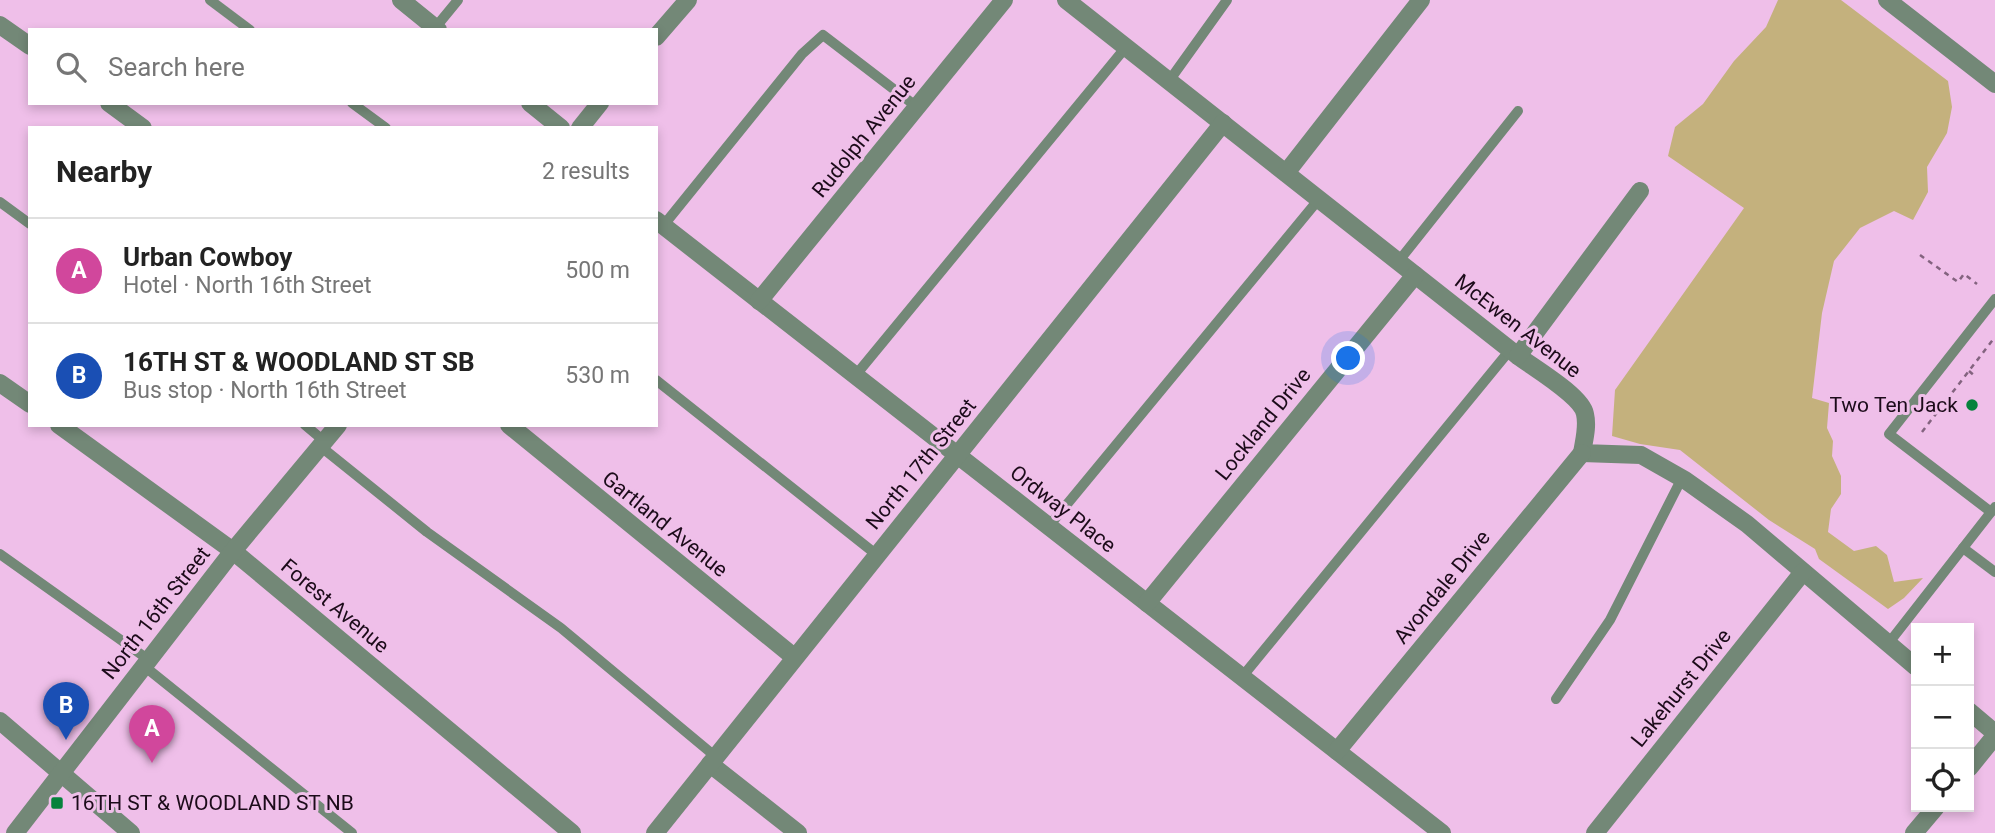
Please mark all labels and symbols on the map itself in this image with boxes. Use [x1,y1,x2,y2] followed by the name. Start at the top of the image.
[807,70,921,202] street label: Rudolph Avenue
[1450,269,1586,383] street label: McEwen Avenue
[1331,341,1365,375] your location
[1210,363,1316,485] street label: Lockland Drive
[1829,393,1958,417] place label: Two Ten Jack
[861,394,981,534] street label: North 17th Street
[1964,397,1980,413] marker: Two Ten Jack
[1005,460,1121,558] street label: Ordway Place
[598,466,732,582] street label: Gartland Avenue
[1389,526,1495,648] street label: Avondale Drive
[97,542,215,684] street label: North 16th Street
[276,554,394,658] street label: Forest Avenue
[1626,624,1736,752] street label: Lakehurst Drive
[43,682,89,740] pin: B
[129,705,175,763] pin: A
[71,791,354,815] place label: 16TH ST & WOODLAND ST NB
[49,795,65,811] marker: 16TH ST & WOODLAND ST NB

